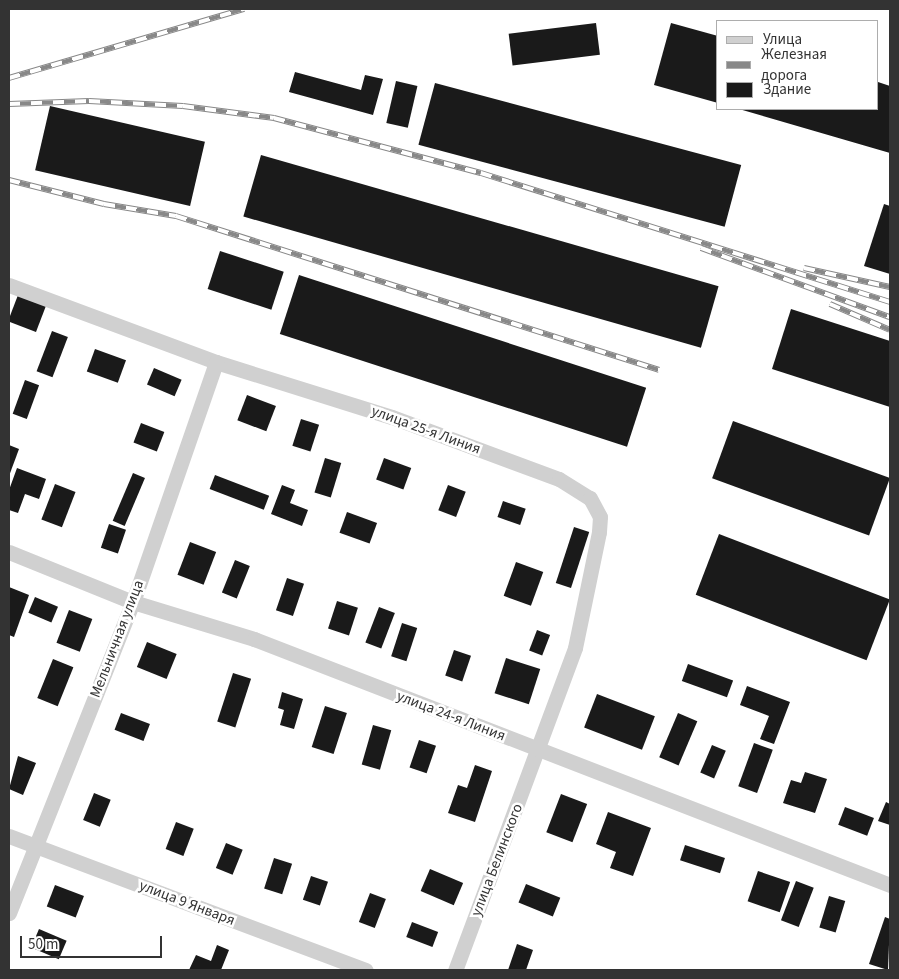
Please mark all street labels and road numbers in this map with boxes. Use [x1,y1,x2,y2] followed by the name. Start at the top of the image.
[369,402,483,458] street label: улица 25-я Линия
[86,578,148,700] street label: Мельничная улица
[394,687,508,745] street label: улица 24-я Линия
[467,801,527,919] street label: улица Белинского
[137,876,237,930] street label: улица 9 Января

